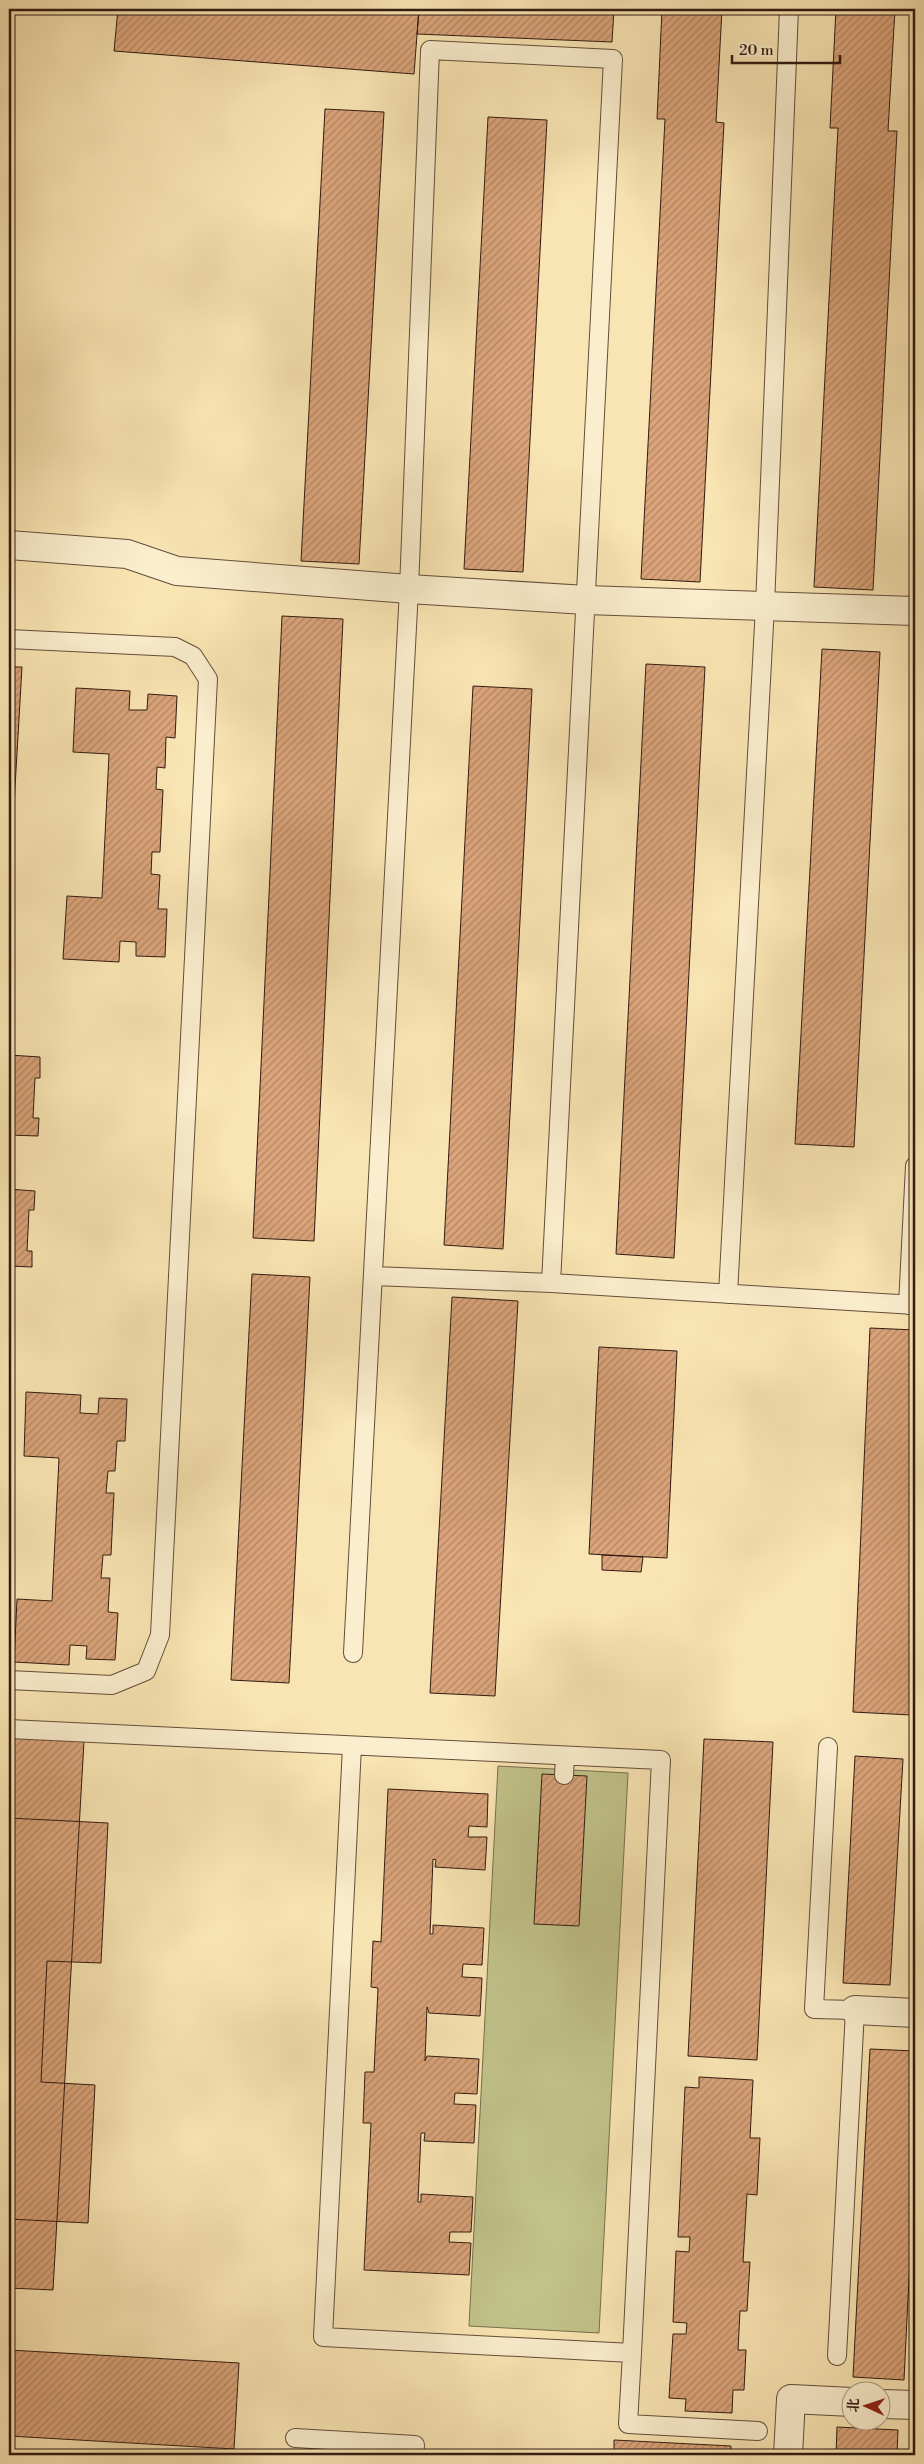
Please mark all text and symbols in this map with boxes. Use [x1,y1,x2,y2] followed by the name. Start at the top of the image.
[732,32,839,64] scale bar
[739,41,774,60] text: 20 m
[842,2382,892,2432] north arrow
[845,2398,863,2413] text: 北

